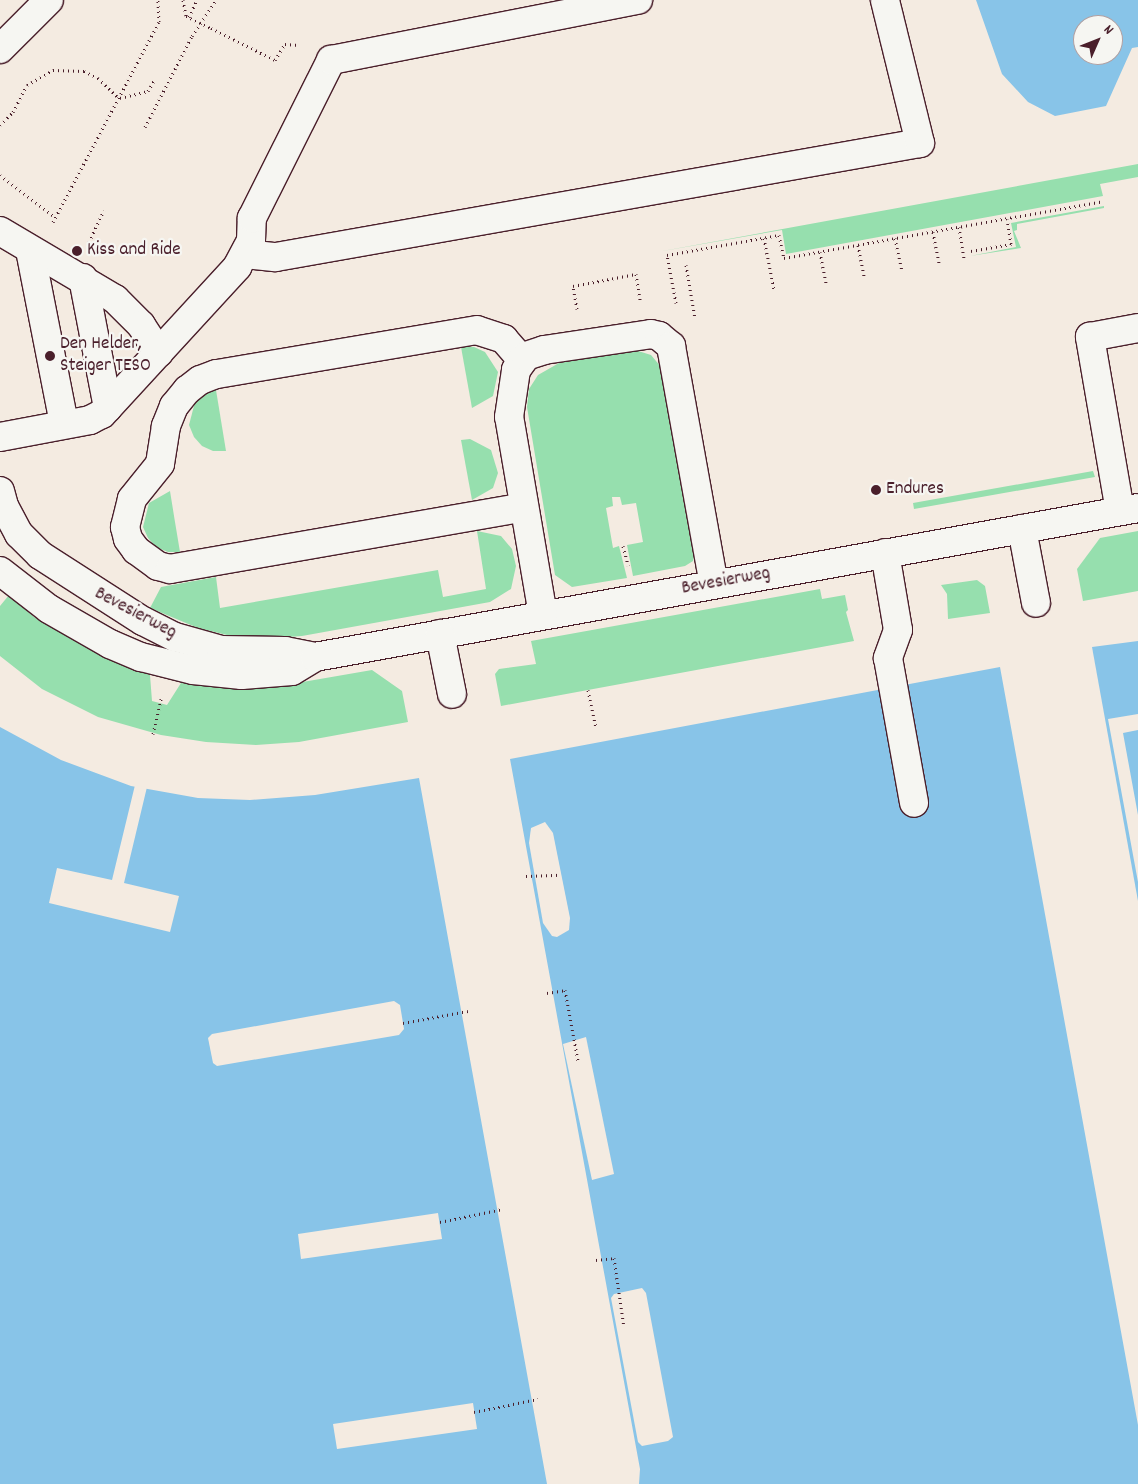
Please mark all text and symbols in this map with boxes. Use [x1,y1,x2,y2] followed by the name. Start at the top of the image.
[1073,15,1123,65] north arrow
[1098,21,1118,40] text: N
[87,240,181,262] place label: Kiss and Ride
[71,245,83,257] marker: Kiss and Ride
[60,334,151,378] place label: Den Helder, Steiger TESO
[44,350,56,362] marker: Den Helder, Steiger TESO
[886,479,944,501] place label: Endures
[870,484,882,496] marker: Endures
[680,563,772,601] street label: Bevesierweg
[90,583,180,645] street label: Bevesierweg

